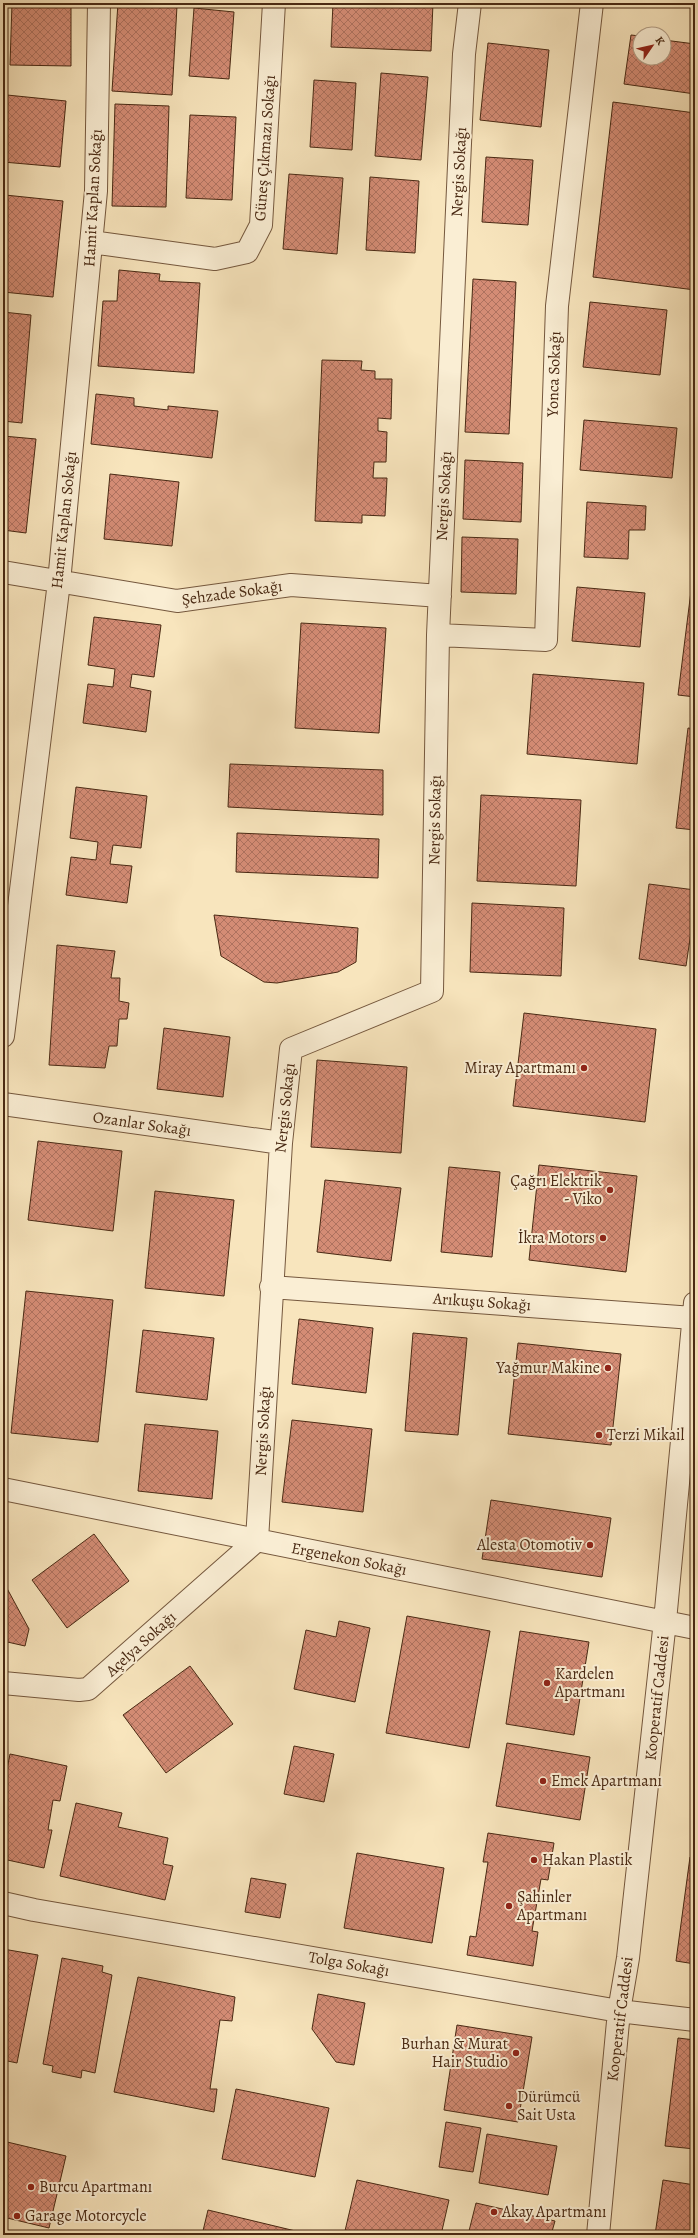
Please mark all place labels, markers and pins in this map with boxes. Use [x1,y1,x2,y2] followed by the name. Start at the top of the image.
[464,1057,576,1079] place label: Miray Apartmanı
[579,1063,589,1073] marker: Miray Apartmanı
[510,1170,602,1210] place label: Çağrı Elektrik - Viko
[605,1185,615,1195] marker: Çağrı Elektrik - Viko
[518,1227,595,1249] place label: İkra Motors
[598,1233,608,1243] marker: İkra Motors
[495,1357,600,1379] place label: Yağmur Makine
[603,1363,613,1373] marker: Yağmur Makine
[607,1424,685,1446] place label: Terzi Mikail
[594,1430,604,1440] marker: Terzi Mikail
[476,1534,583,1556] place label: Alesta Otomotiv
[585,1540,595,1550] marker: Alesta Otomotiv
[554,1663,625,1703] place label: Kardelen Apartmanı
[542,1678,552,1688] marker: Kardelen Apartmanı
[551,1770,662,1792] place label: Emek Apartmanı
[538,1776,548,1786] marker: Emek Apartmanı
[542,1849,633,1871] place label: Hakan Plastik
[529,1855,539,1865] marker: Hakan Plastik
[516,1886,587,1926] place label: Şahinler Apartmanı
[504,1901,514,1911] marker: Şahinler Apartmanı
[401,2033,508,2073] place label: Burhan & Murat Hair Studio
[511,2048,521,2058] marker: Burhan & Murat Hair Studio
[517,2086,581,2126] place label: Dürümcü Sait Usta
[504,2101,514,2111] marker: Dürümcü Sait Usta
[39,2176,152,2198] place label: Burcu Apartmanı
[26,2182,36,2192] marker: Burcu Apartmanı
[501,2201,607,2223] place label: Akay Apartmanı
[25,2205,147,2227] place label: Garage Motorcycle
[489,2207,499,2217] marker: Akay Apartmanı
[12,2211,22,2221] marker: Garage Motorcycle

